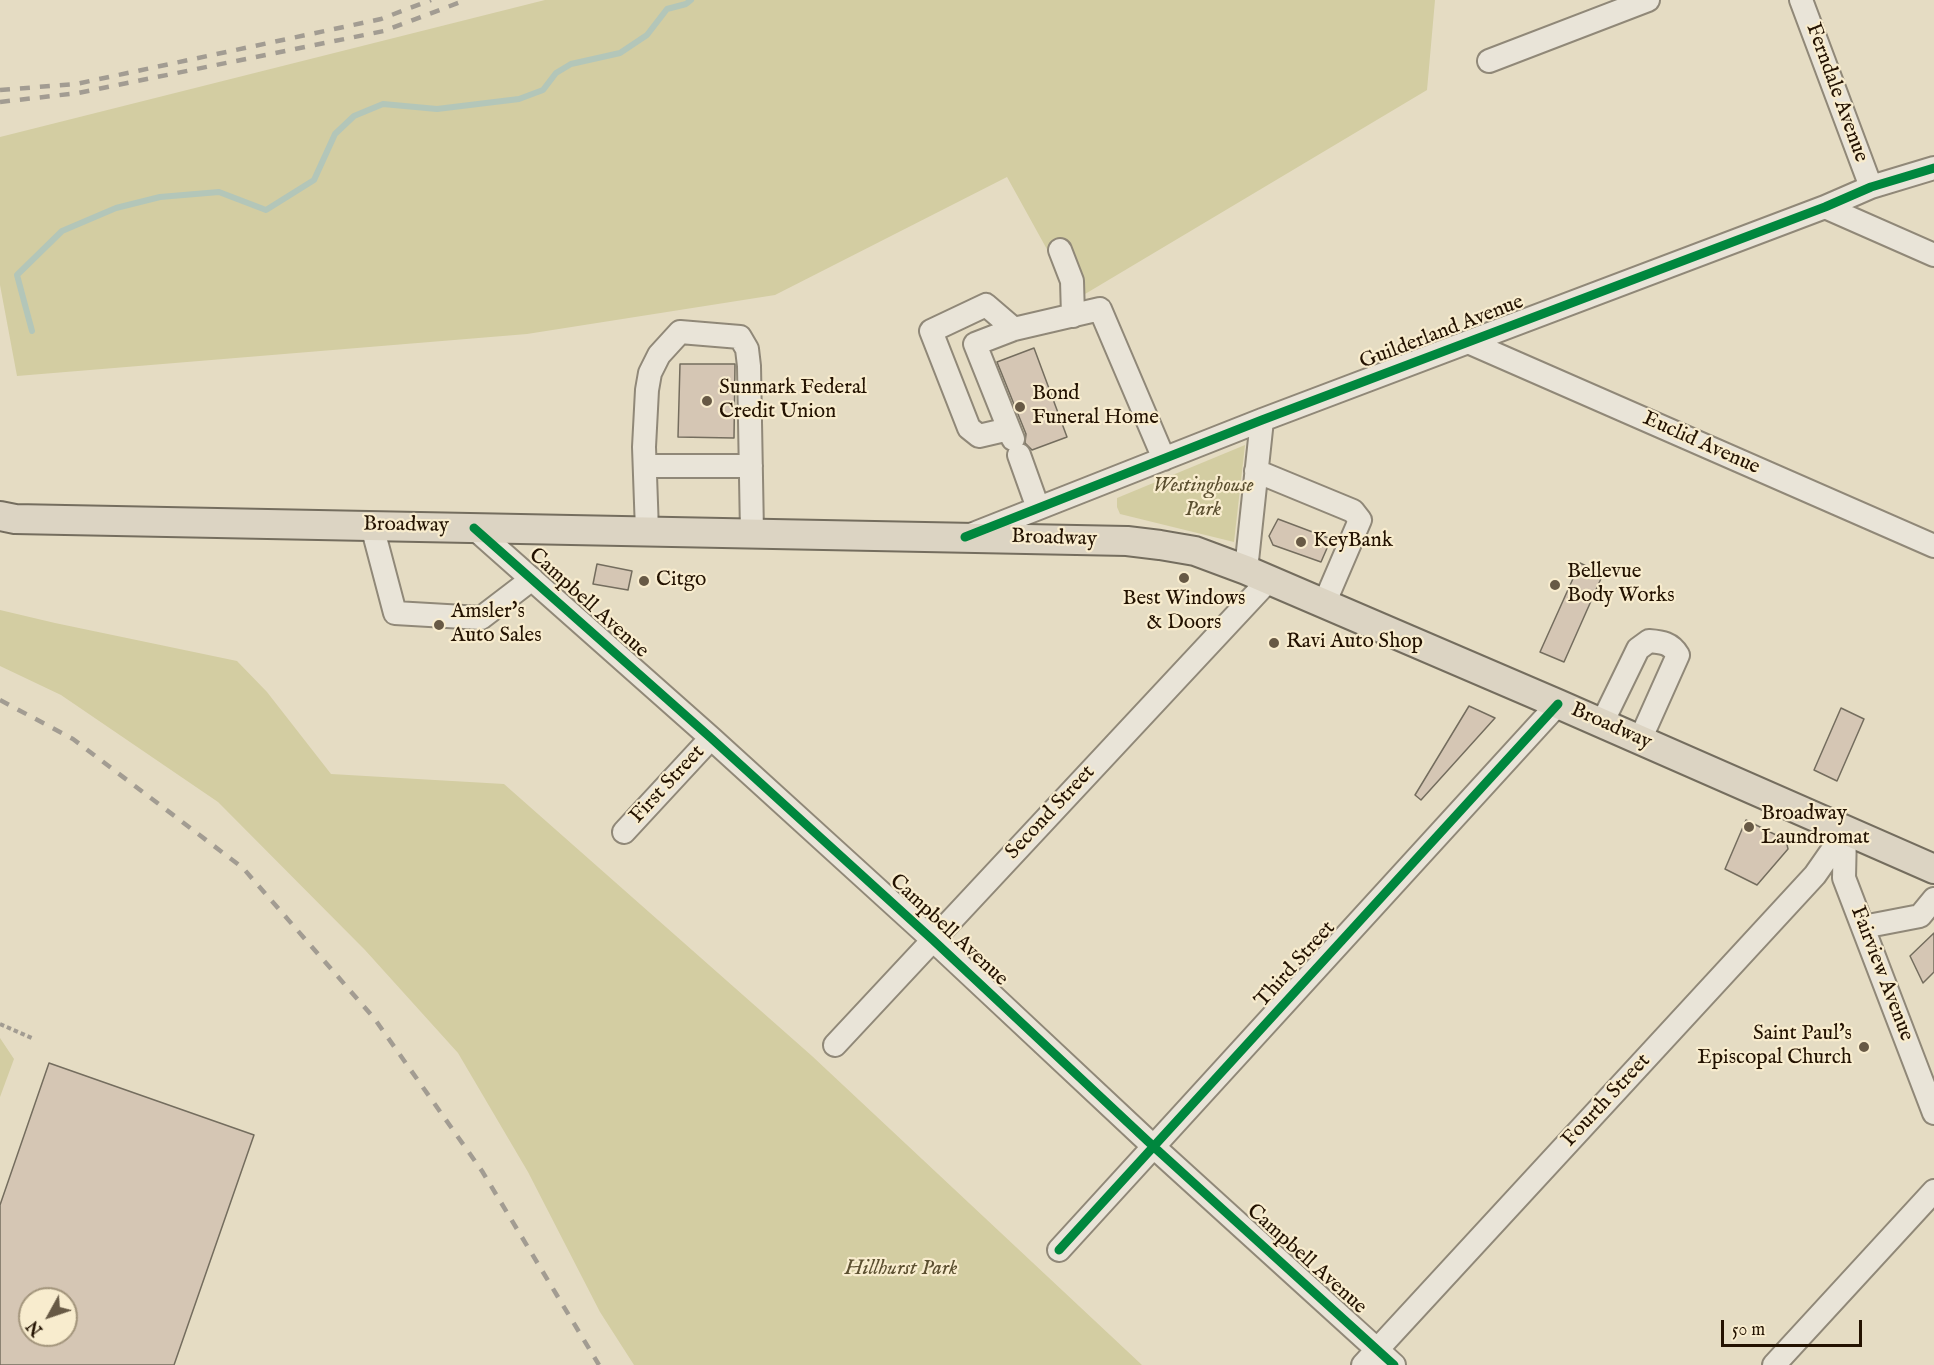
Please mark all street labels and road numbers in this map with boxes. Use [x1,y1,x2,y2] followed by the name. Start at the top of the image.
[1799,20,1873,166] street label: Ferndale Avenue
[1357,290,1527,376] street label: Guilderland Avenue
[1638,407,1764,481] street label: Euclid Avenue
[363,513,449,539] street label: Broadway
[1011,525,1097,553] street label: Broadway
[523,544,653,664] street label: Campbell Avenue
[1567,698,1655,756] street label: Broadway
[625,741,711,829] street label: First Street
[1001,761,1101,865] street label: Second Street
[884,870,1012,992] street label: Campbell Avenue
[1844,903,1918,1045] street label: Fairview Avenue
[1251,916,1341,1014] street label: Third Street
[1558,1049,1656,1153] street label: Fourth Street
[1241,1200,1371,1320] street label: Campbell Avenue

